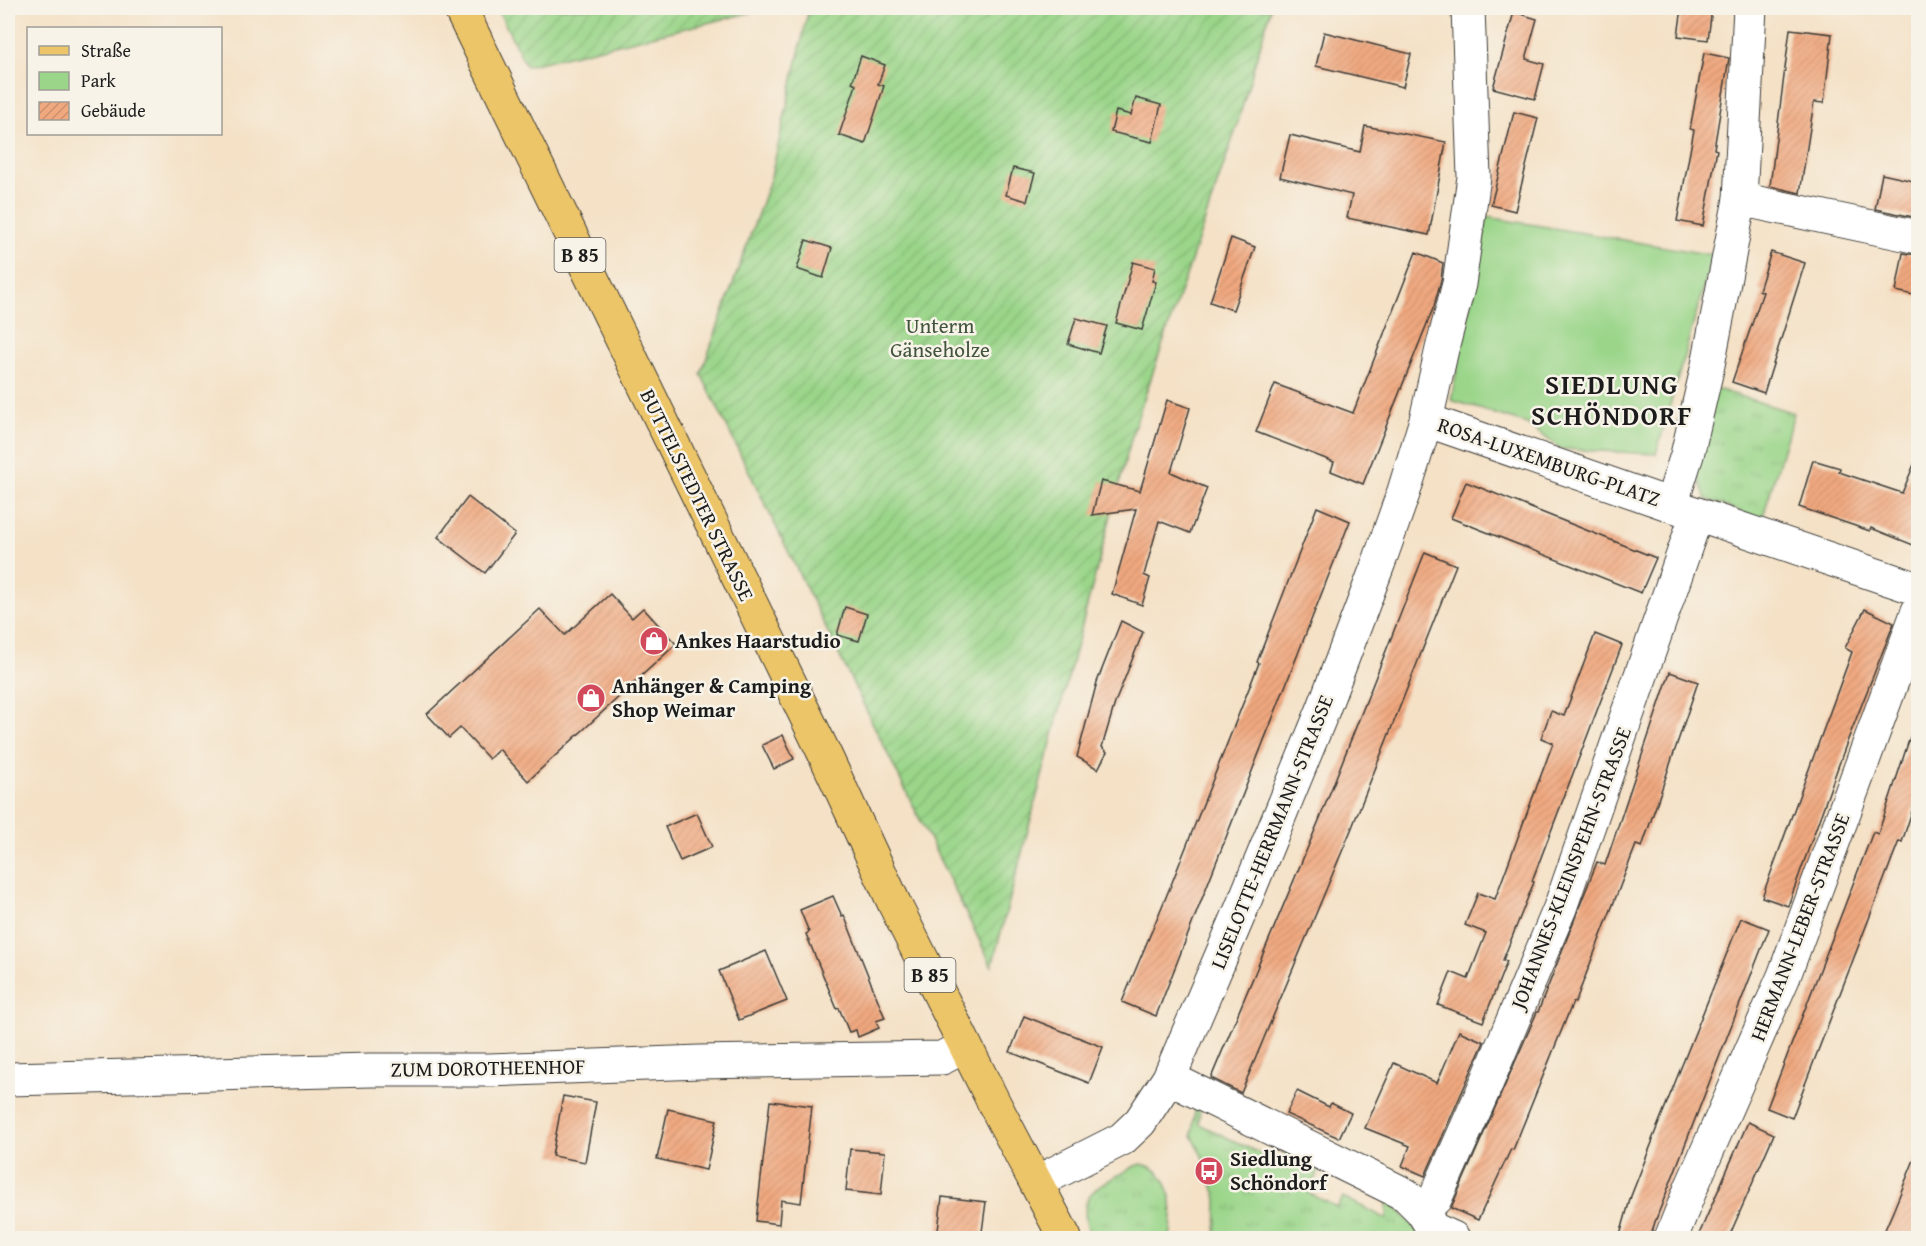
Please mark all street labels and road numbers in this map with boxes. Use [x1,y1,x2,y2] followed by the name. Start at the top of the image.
[554,238,606,272] road number: B 85
[633,383,763,606] street label: BUTTELSTEDTER STRASSE
[1434,409,1665,514] street label: ROSA-LUXEMBURG-PLATZ
[1202,690,1341,974] street label: LISELOTTE-HERRMANN-STRASSE
[1501,722,1639,1016] street label: JOHANNES-KLEINSPEHN-STRASSE
[1742,808,1857,1045] street label: HERMANN-LEBER-STRASSE
[904,958,956,992] road number: B 85
[390,1050,586,1085] street label: ZUM DOROTHEENHOF

